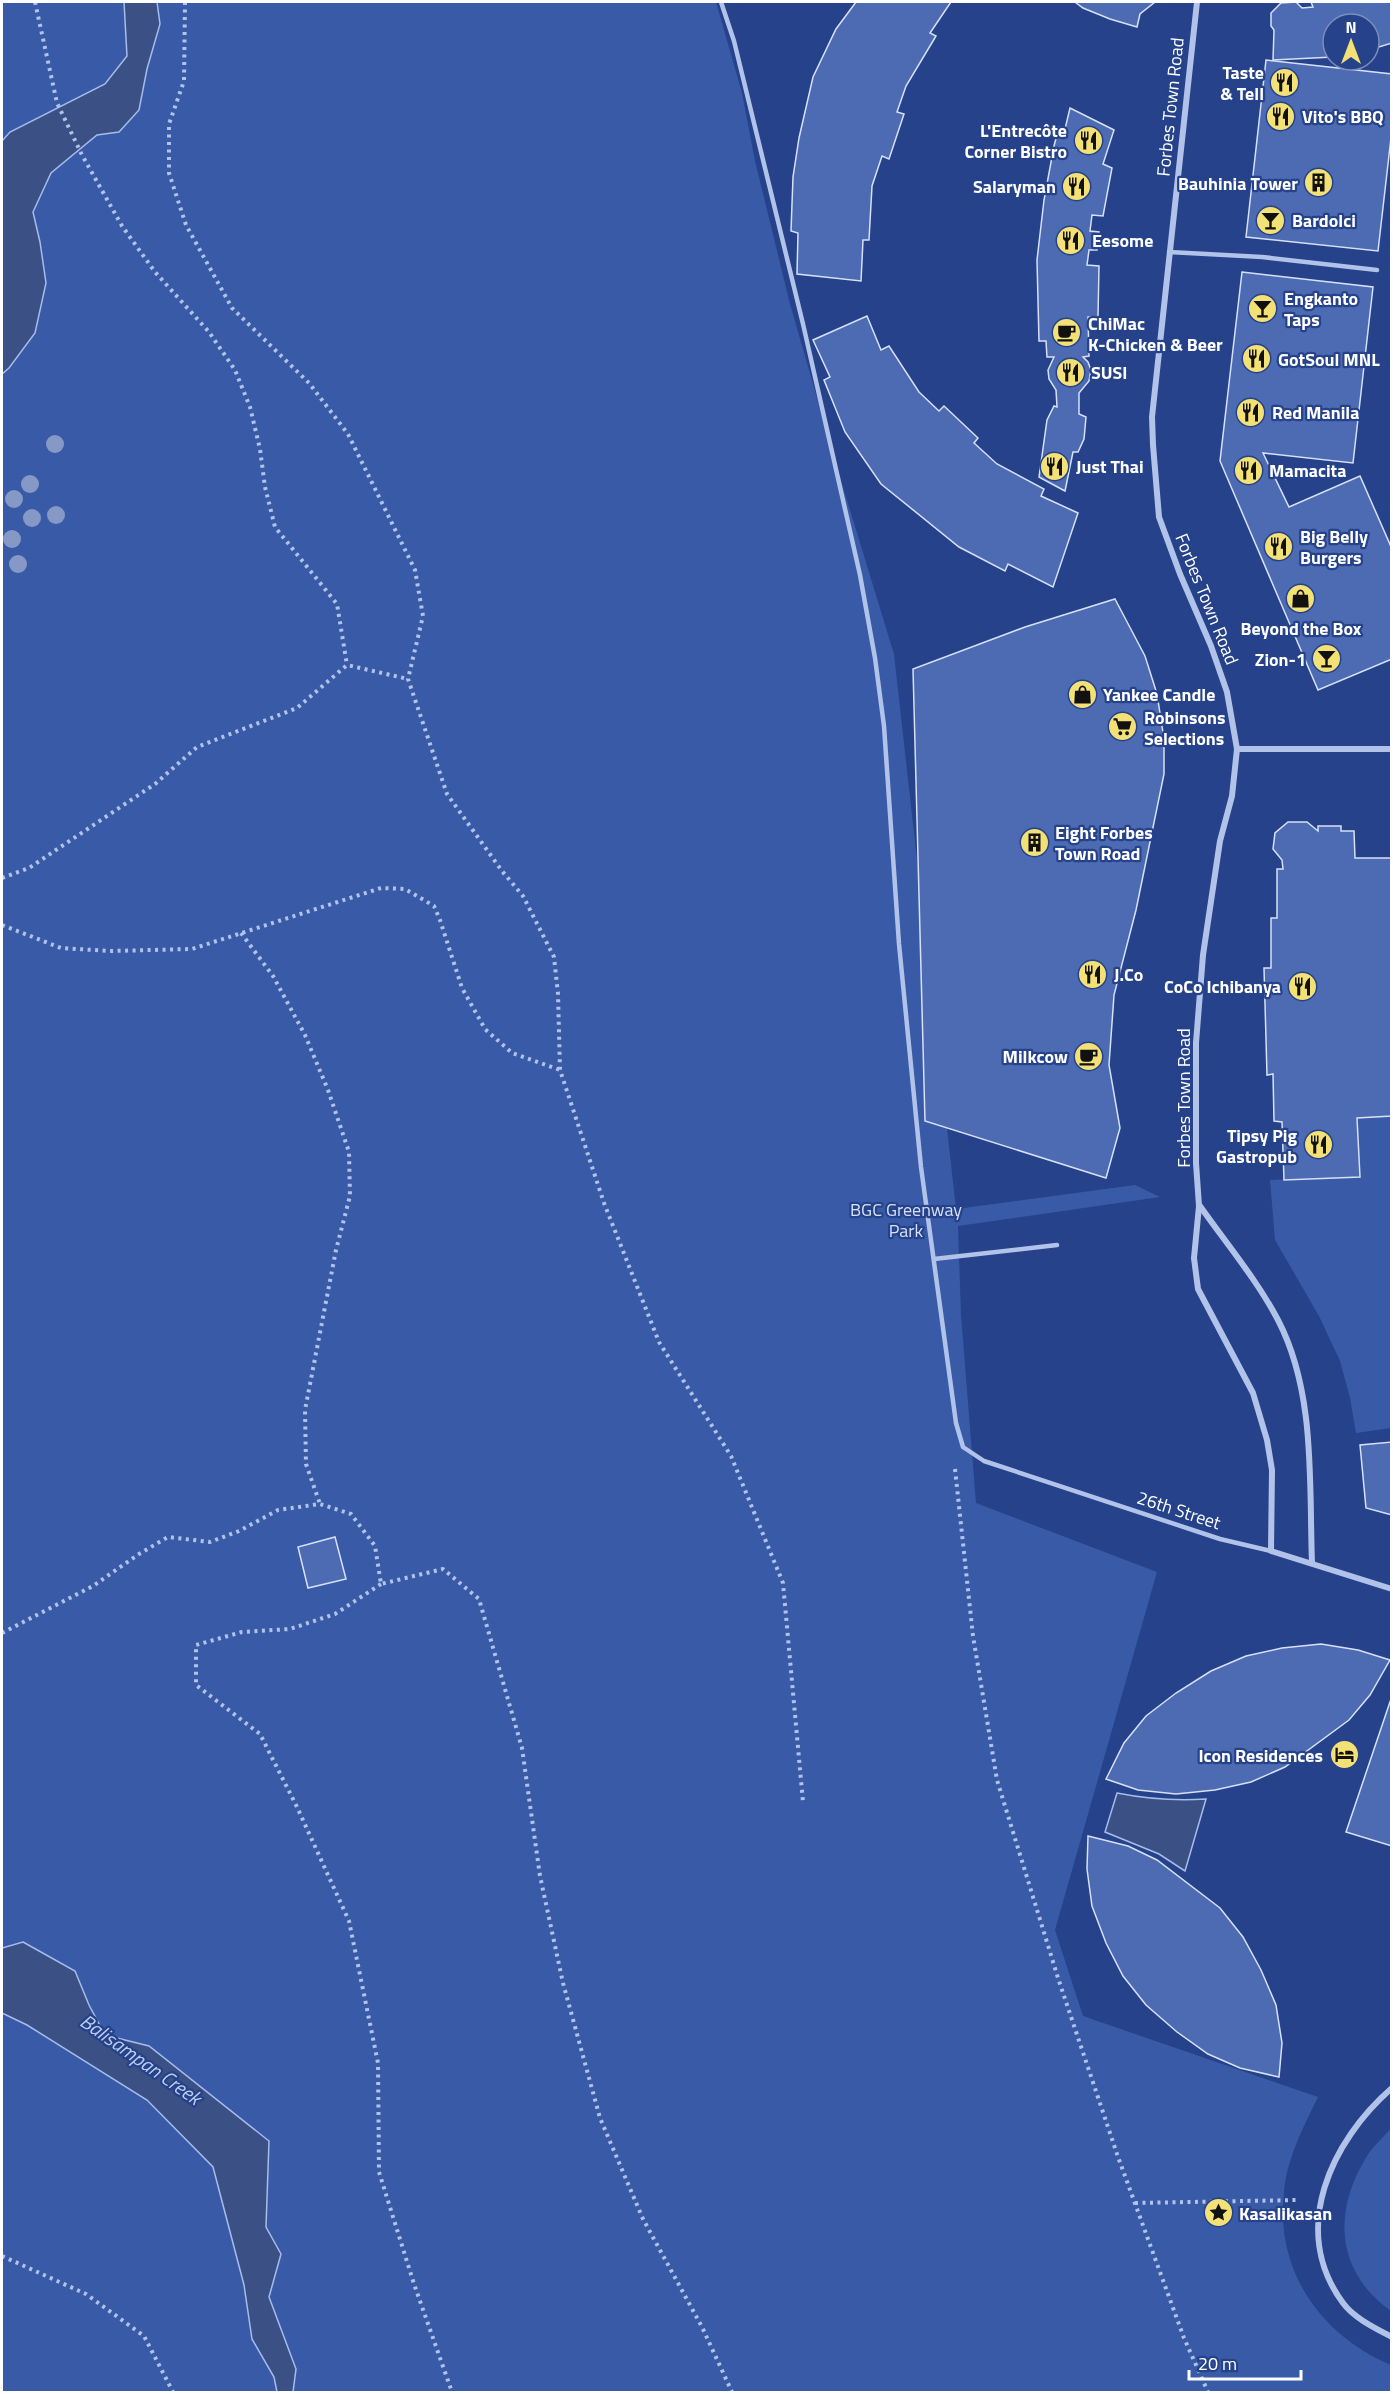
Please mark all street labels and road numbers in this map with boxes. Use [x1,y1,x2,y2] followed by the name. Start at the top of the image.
[1149,36,1191,178] street label: Forbes Town Road
[1168,529,1246,669] street label: Forbes Town Road
[1170,1028,1197,1168] street label: Forbes Town Road
[1134,1484,1225,1536] street label: 26th Street

